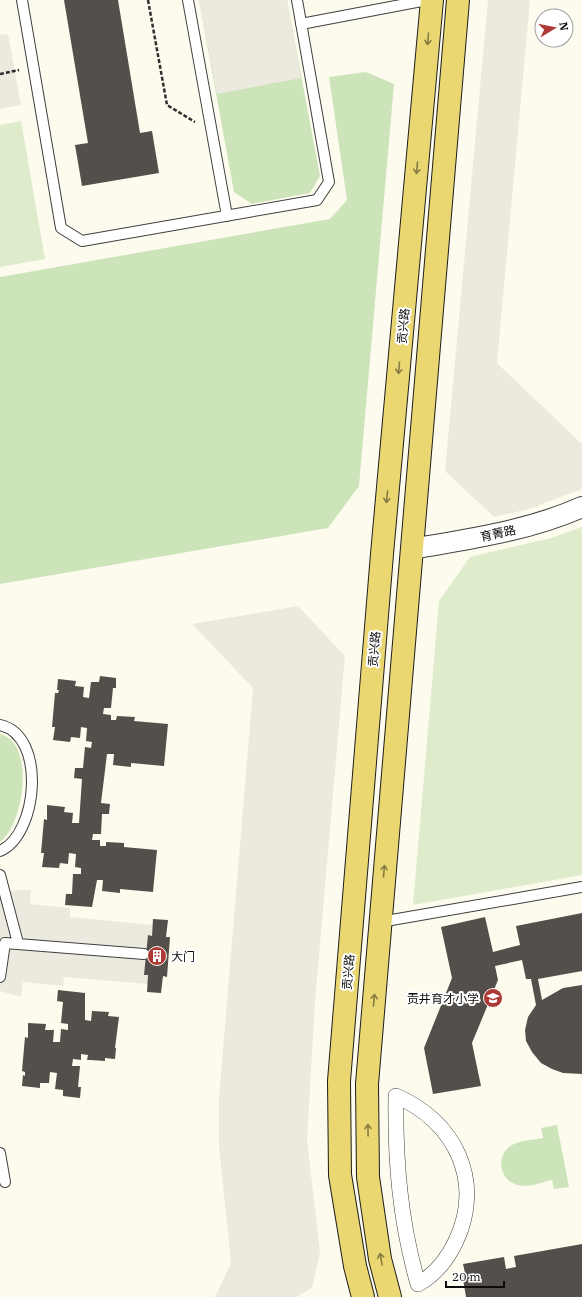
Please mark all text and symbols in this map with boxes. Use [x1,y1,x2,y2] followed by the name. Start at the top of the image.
[534,8,574,48] north arrow
[556,21,572,32] text: N
[425,32,432,45] one-way arrow
[413,161,420,174] one-way arrow
[394,307,412,345] street label: 贡兴路
[395,361,402,374] one-way arrow
[383,490,391,503] one-way arrow
[479,522,517,544] street label: 育菁路
[365,630,383,668] street label: 贡兴路
[381,865,388,878] one-way arrow
[146,945,168,967] building icon: 大门
[171,949,195,964] place label: 大门
[339,953,357,991] street label: 贡兴路
[482,987,504,1009] school or university icon: 贡井育才小学
[407,991,479,1006] place label: 贡井育才小学
[370,994,377,1007] one-way arrow
[364,1124,372,1137] one-way arrow
[376,1253,384,1266] one-way arrow
[446,1263,504,1289] scale bar
[452,1269,481,1284] text: 20 m

